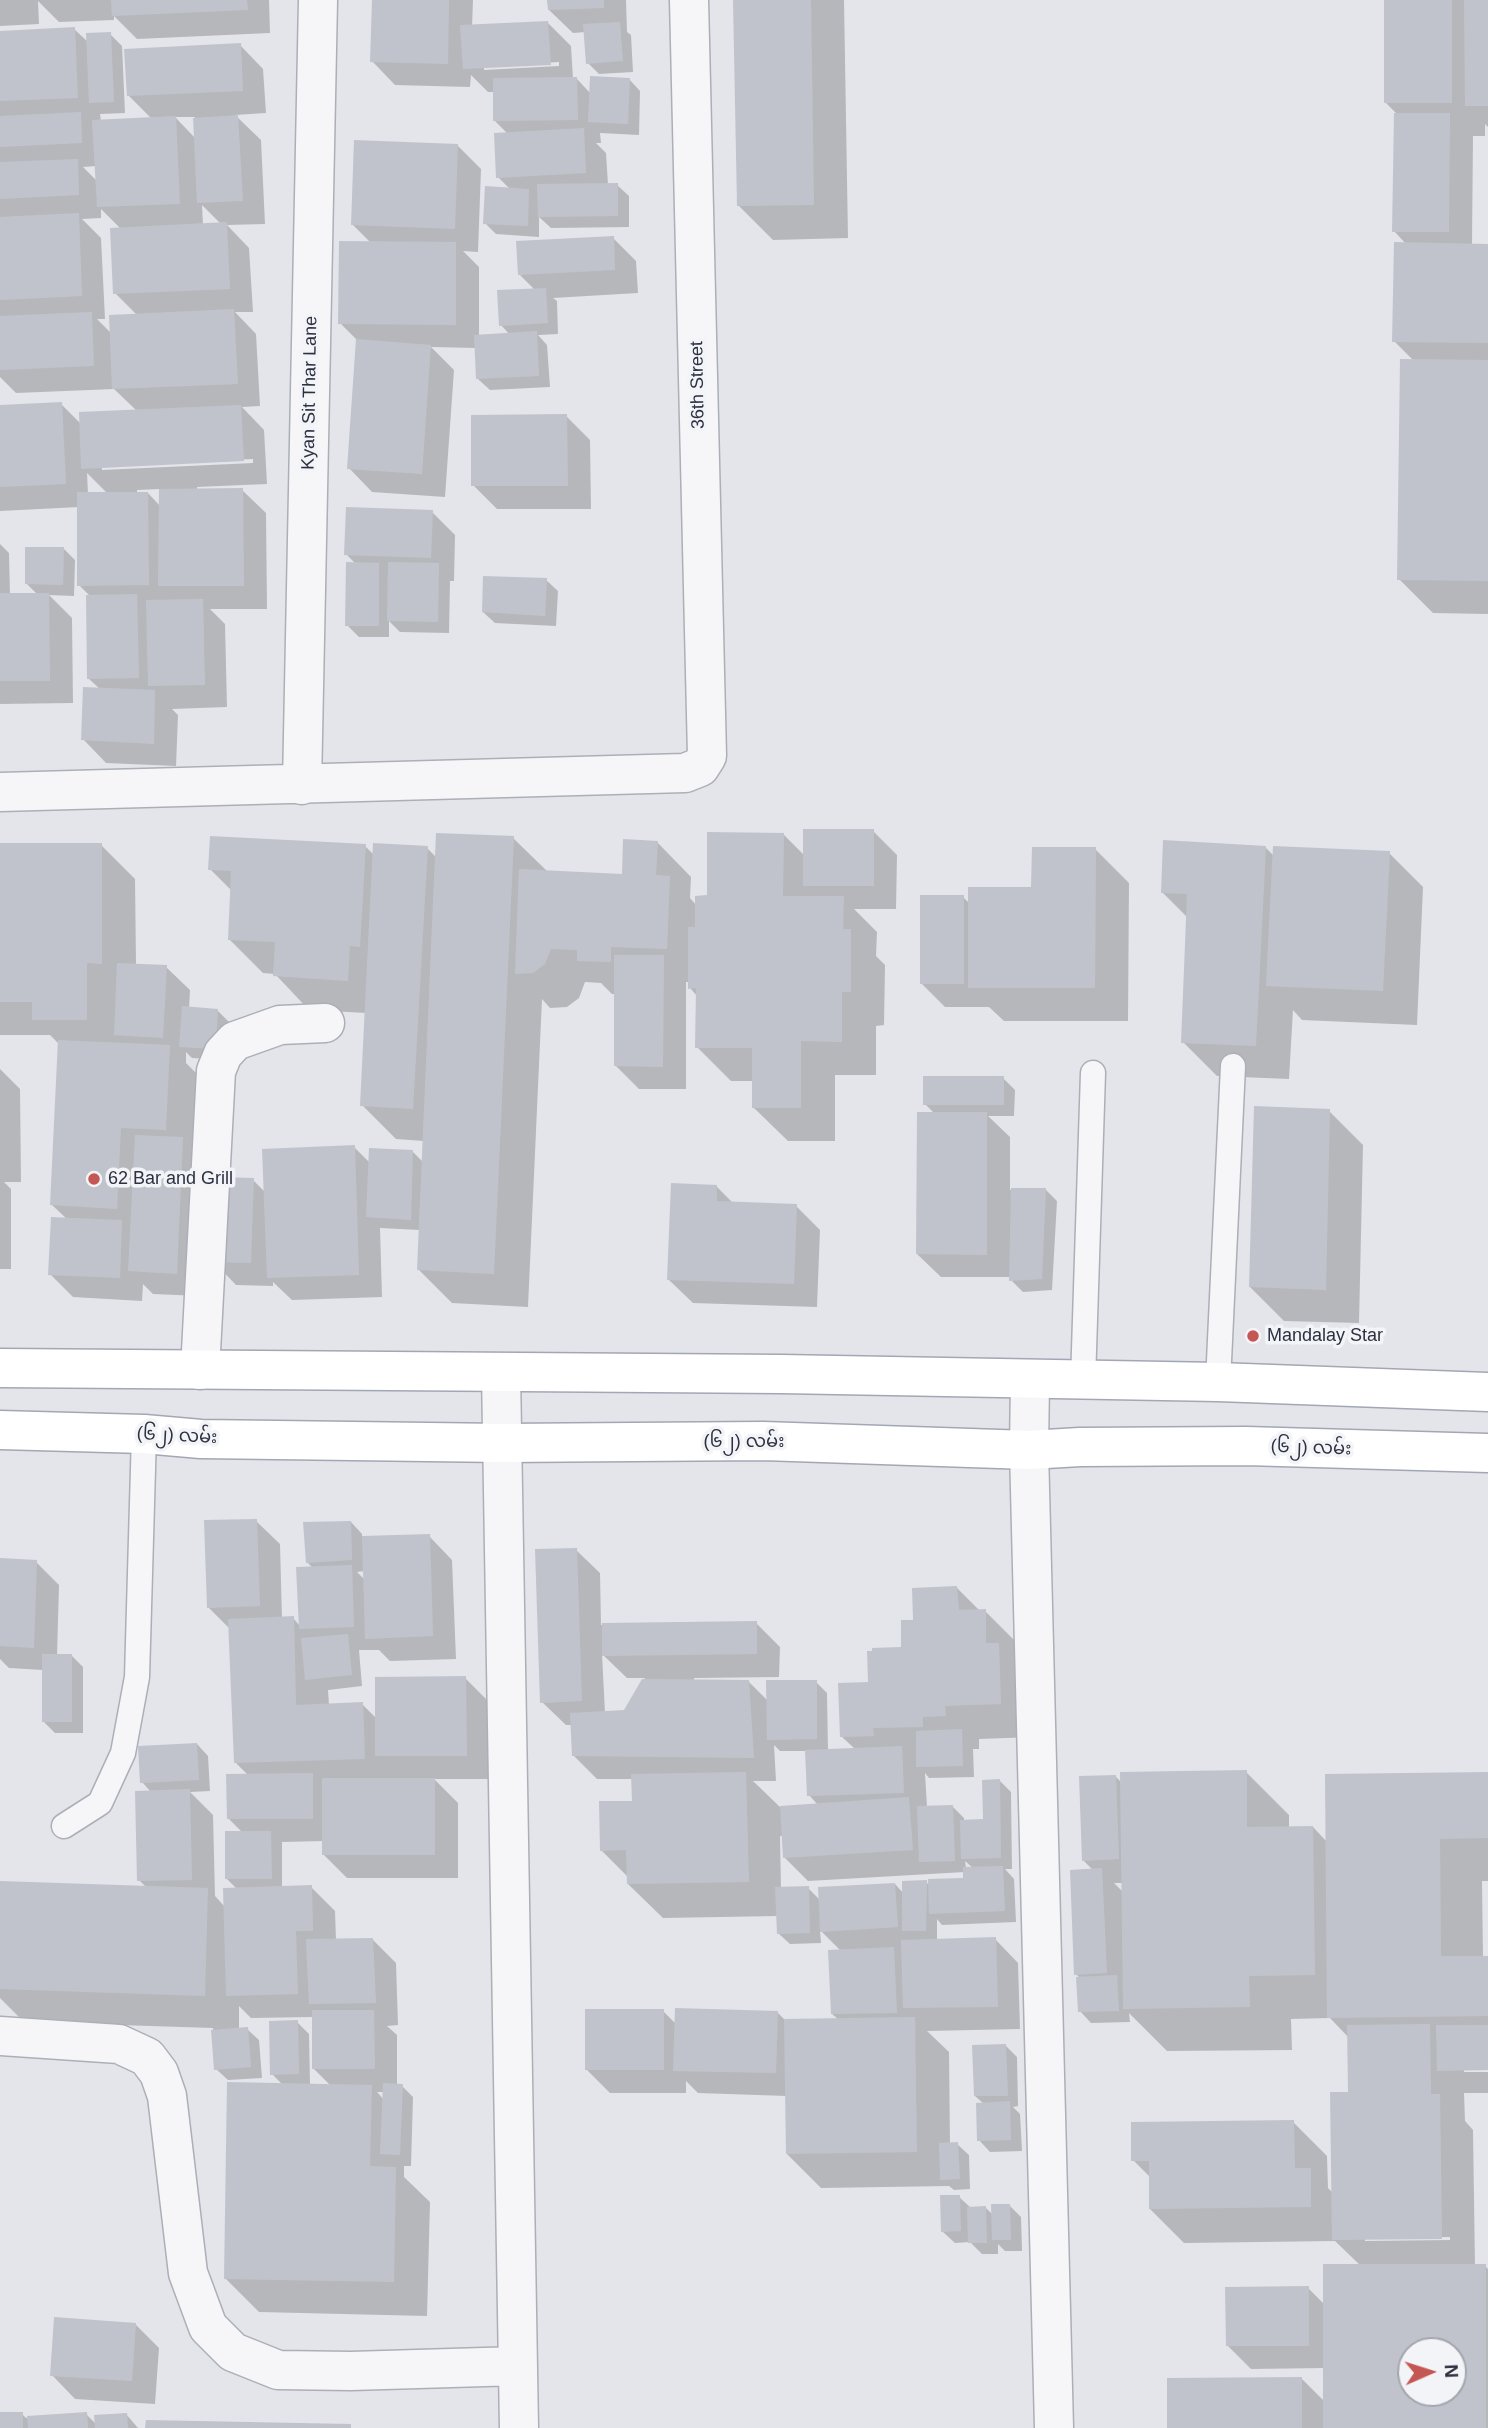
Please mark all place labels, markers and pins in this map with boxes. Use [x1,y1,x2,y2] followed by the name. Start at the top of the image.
[108,1168,233,1190] place label: 62 Bar and Grill
[86,1171,102,1187] marker: 62 Bar and Grill
[1267,1325,1383,1347] place label: Mandalay Star
[1245,1328,1261,1344] marker: Mandalay Star

